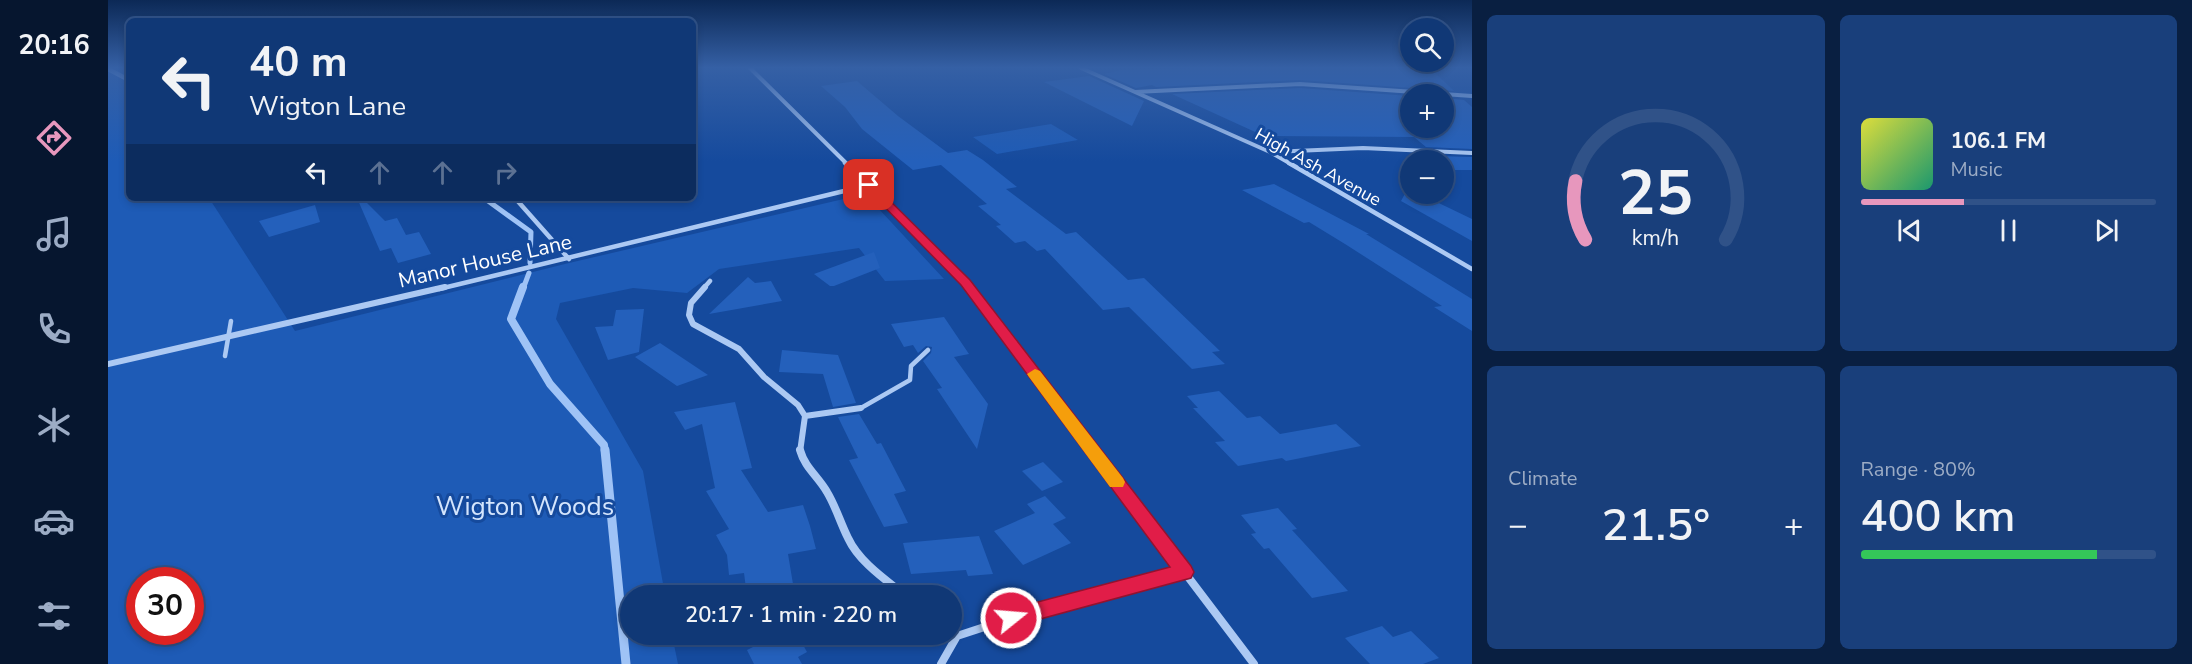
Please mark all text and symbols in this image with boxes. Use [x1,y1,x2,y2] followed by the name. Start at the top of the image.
[1400,18,1454,204] map controls
[1400,18,1454,72] button: search
[18,27,90,64] text: 20:16
[249,34,348,91] text: 40 m
[150,42,228,120] icon: left
[1400,84,1454,138] button: +
[249,88,406,125] text: Wigton Lane
[33,117,75,159] icon: directions
[1251,122,1385,212] street label: High Ash Avenue
[1951,126,2046,156] text: 106.1 FM
[1400,150,1454,204] button: −
[1618,151,1693,236] text: 25
[300,156,333,189] icon: left
[363,156,396,189] icon: ahead
[426,156,459,189] icon: ahead
[489,156,522,189] icon: right
[1951,156,2002,183] text: Music
[843,159,894,210] pin
[852,168,885,201] icon: arrive
[33,213,75,255] icon: music
[1893,214,1926,247] icon: previous
[1992,214,2025,247] icon: pause
[2090,214,2123,247] icon: next
[1632,223,1679,253] text: km/h
[395,227,575,295] street label: Manor House Lane
[33,308,75,350] icon: phone
[33,404,75,446] icon: climate
[1861,456,1976,483] text: Range · 80%
[1508,465,1577,492] text: Climate
[1861,486,2016,547] text: 400 km
[436,489,614,524] park label: Wigton Woods
[1601,495,1710,556] text: 21.5°
[33,500,75,542] icon: car
[1508,503,1528,548] text: −
[1784,503,1803,548] text: +
[126,567,204,645] speed limit sign: 30
[979,586,1043,650] position arrow
[33,595,75,637] icon: filters
[685,600,897,630] text: 20:17 · 1 min · 220 m

